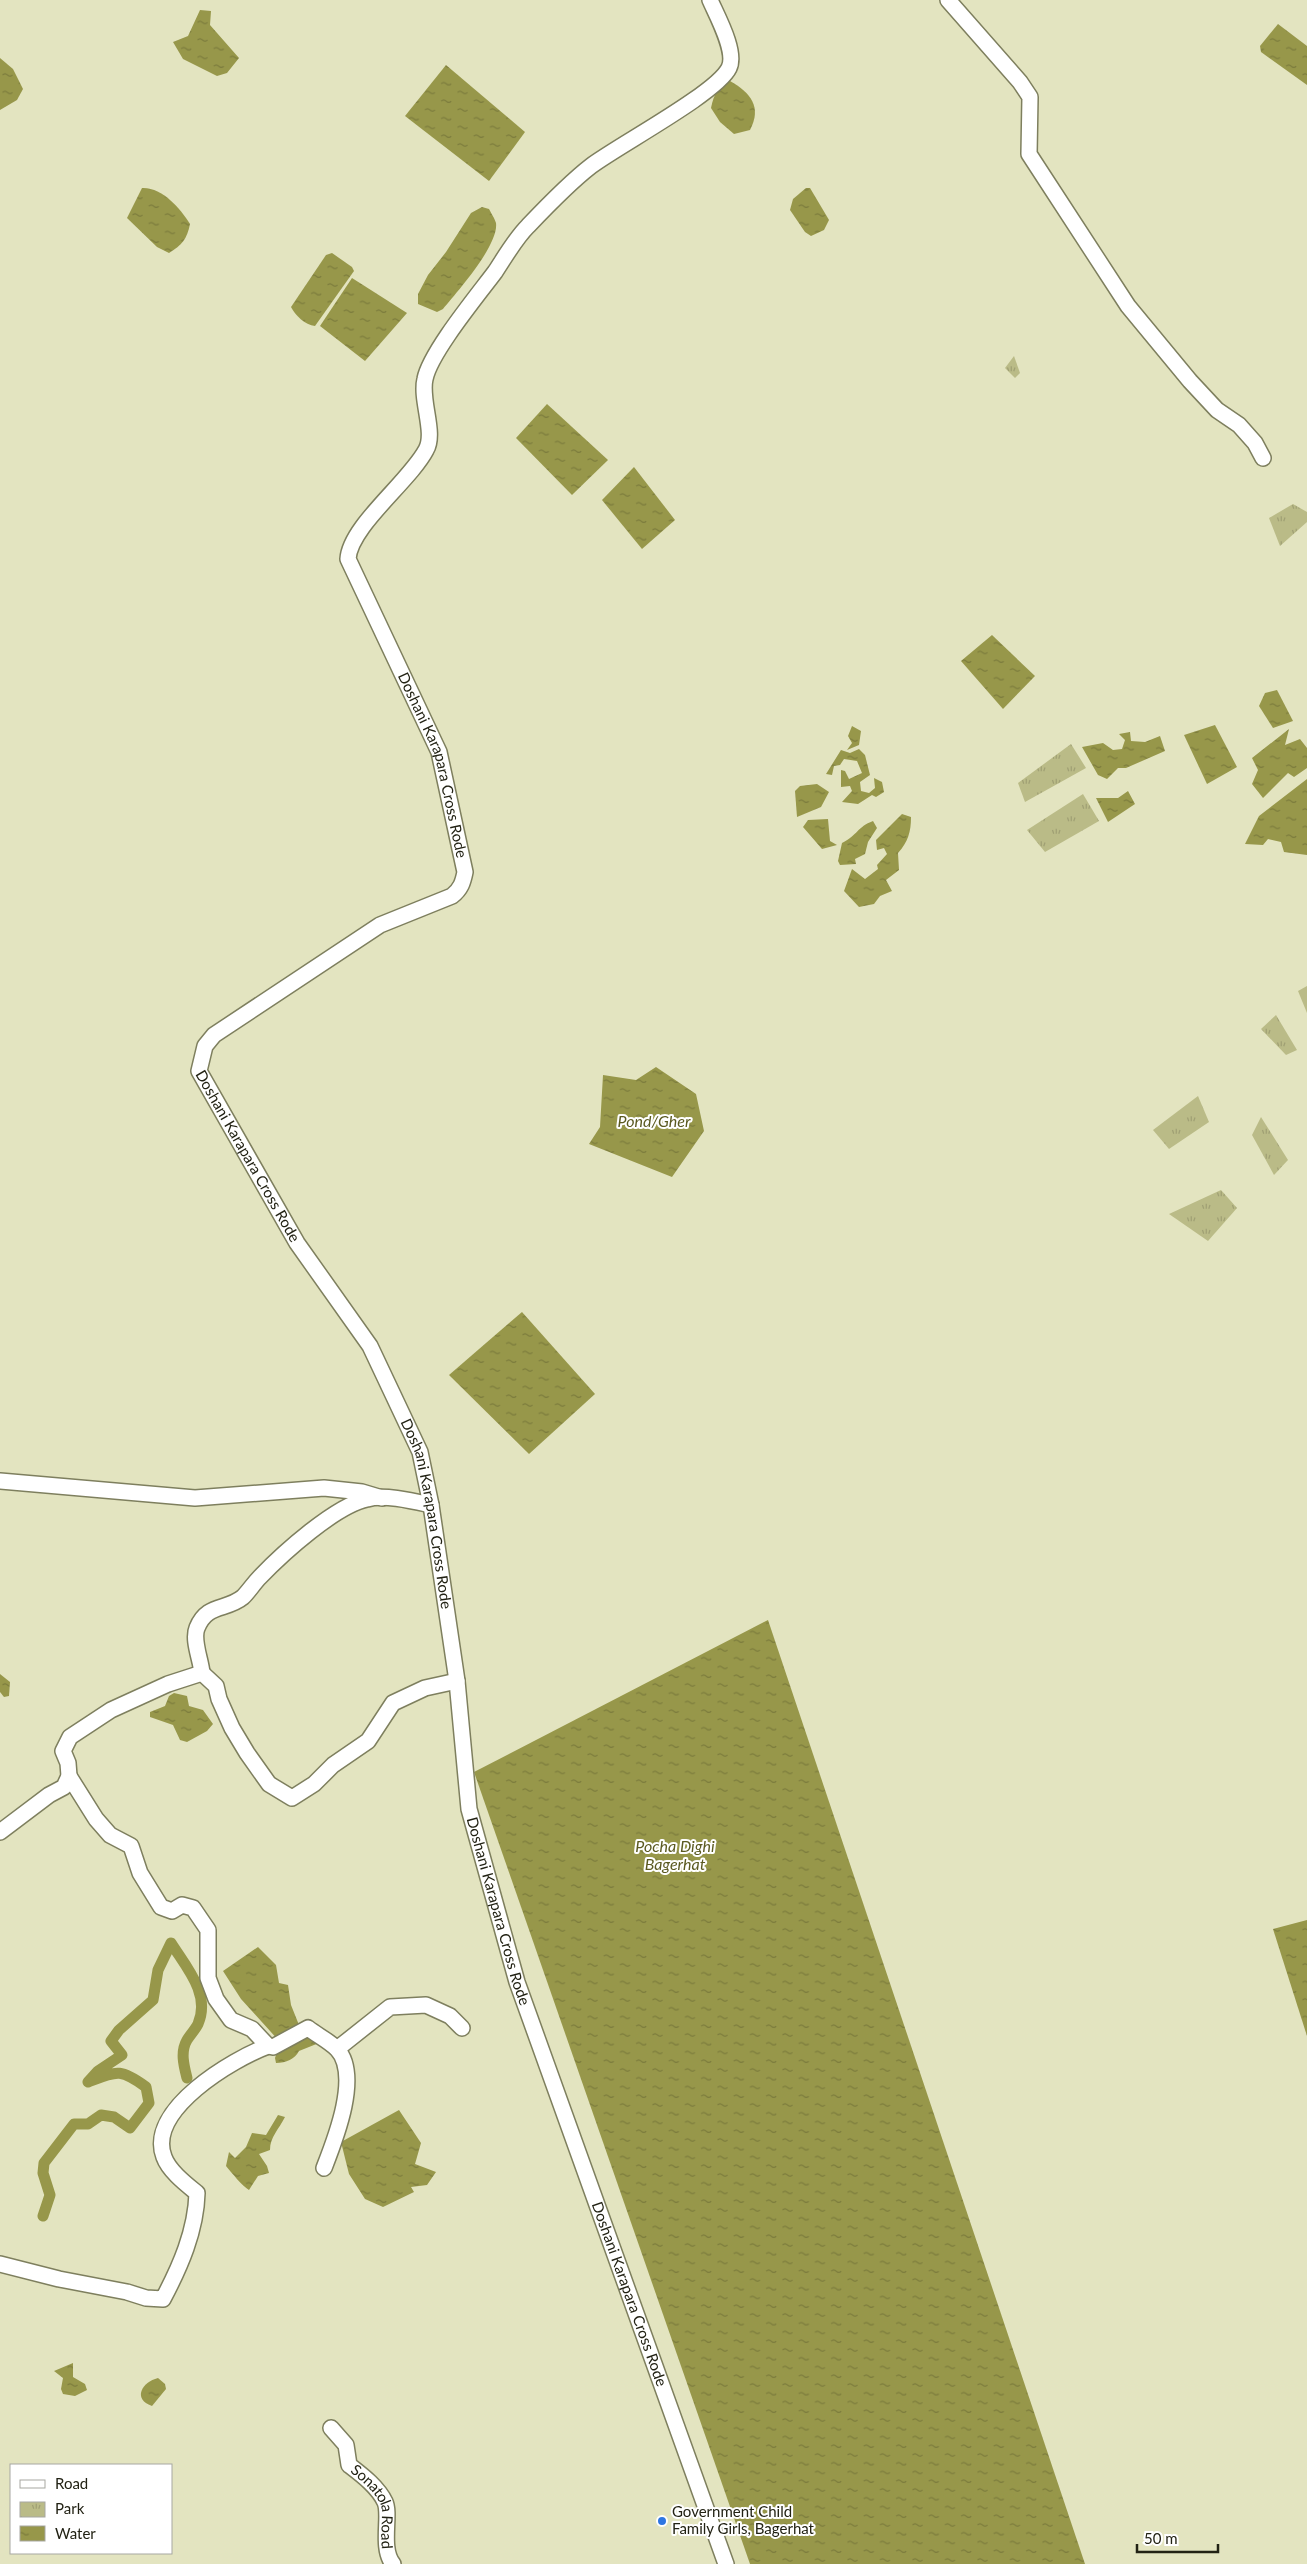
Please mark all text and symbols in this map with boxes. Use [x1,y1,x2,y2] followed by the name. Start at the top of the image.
[395,669,472,859] street label: Doshani Karapara Cross Rode
[192,1067,305,1245] street label: Doshani Karapara Cross Rode
[618,1111,691,1130] water label: Pond/Gher
[397,1415,456,1610] street label: Doshani Karapara Cross Rode
[464,1815,535,2007] street label: Doshani Karapara Cross Rode
[635,1836,715,1873] water label: Pocha Dighi Bagerhat
[589,2199,671,2389] street label: Doshani Karapara Cross Rode
[348,2460,397,2550] street label: Sonatola Road
[10,2464,172,2554] legend
[55,2474,88,2492] text: Road
[55,2499,85,2517] text: Park
[672,2502,815,2537] place label: Government Child Family Girls, Bagerhat
[656,2515,668,2527] marker: Government Child Family Girls, Bagerhat
[1137,2522,1218,2554] scale bar
[55,2524,96,2542] text: Water
[1144,2529,1178,2547] text: 50 m

